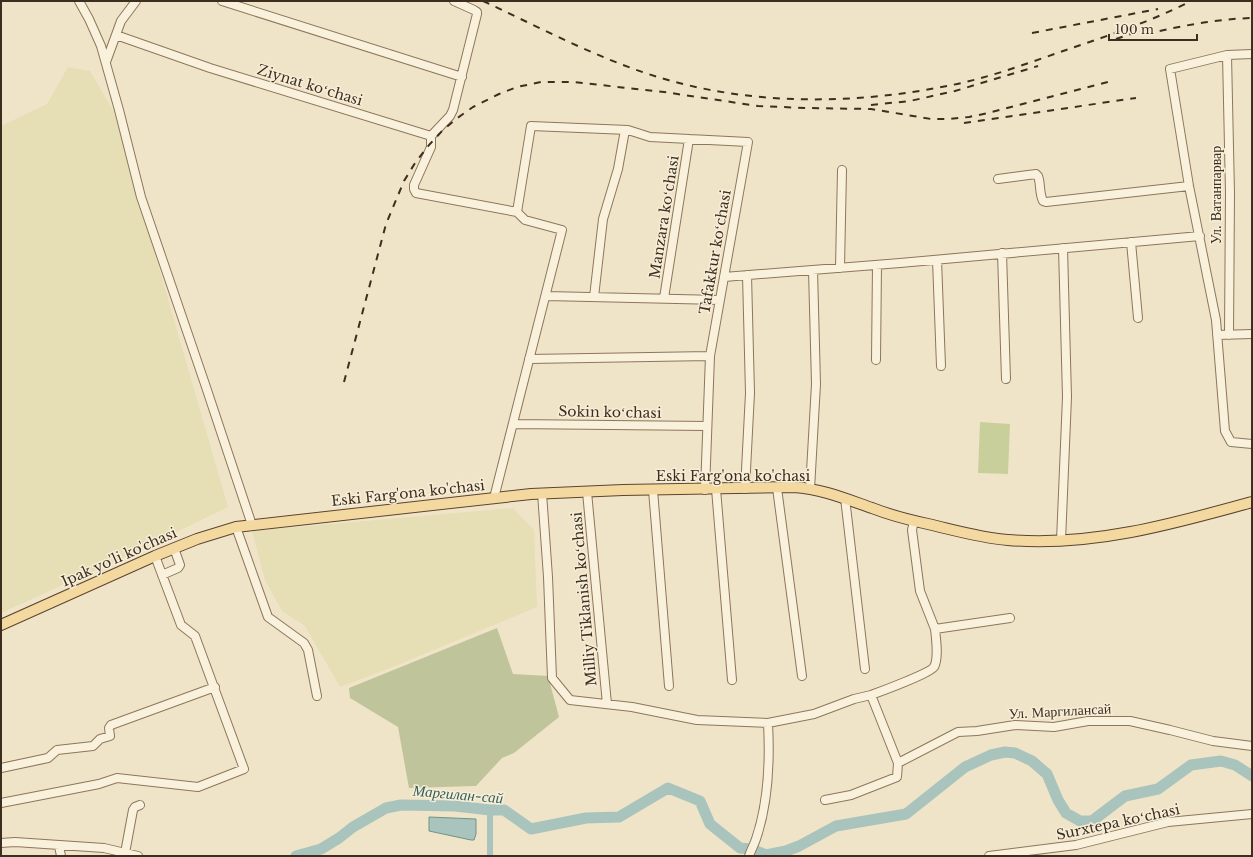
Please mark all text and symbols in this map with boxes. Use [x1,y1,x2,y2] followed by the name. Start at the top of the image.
[1109,16,1197,42] scale bar
[1115,22,1154,37] text: 100 m
[255,60,365,110] street label: Ziynat koʻchasi
[1207,146,1225,244] street label: Ул. Ватанпарвар
[645,154,683,280] street label: Manzara koʻchasi
[695,188,735,316] street label: Tafakkur koʻchasi
[558,402,662,422] street label: Sokin koʻchasi
[656,467,810,485] street label: Eski Farg'ona ko'chasi
[330,476,486,510] street label: Eski Farg'ona ko'chasi
[567,511,601,687] street label: Milliy Tiklanish koʻchasi
[58,523,180,591] street label: Ipak yo'li ko'chasi
[1008,699,1112,723] street label: Ул. Маргилансай
[411,781,504,807] water label: Маргилан-сай
[1054,800,1182,844] street label: Surxtepa koʻchasi

